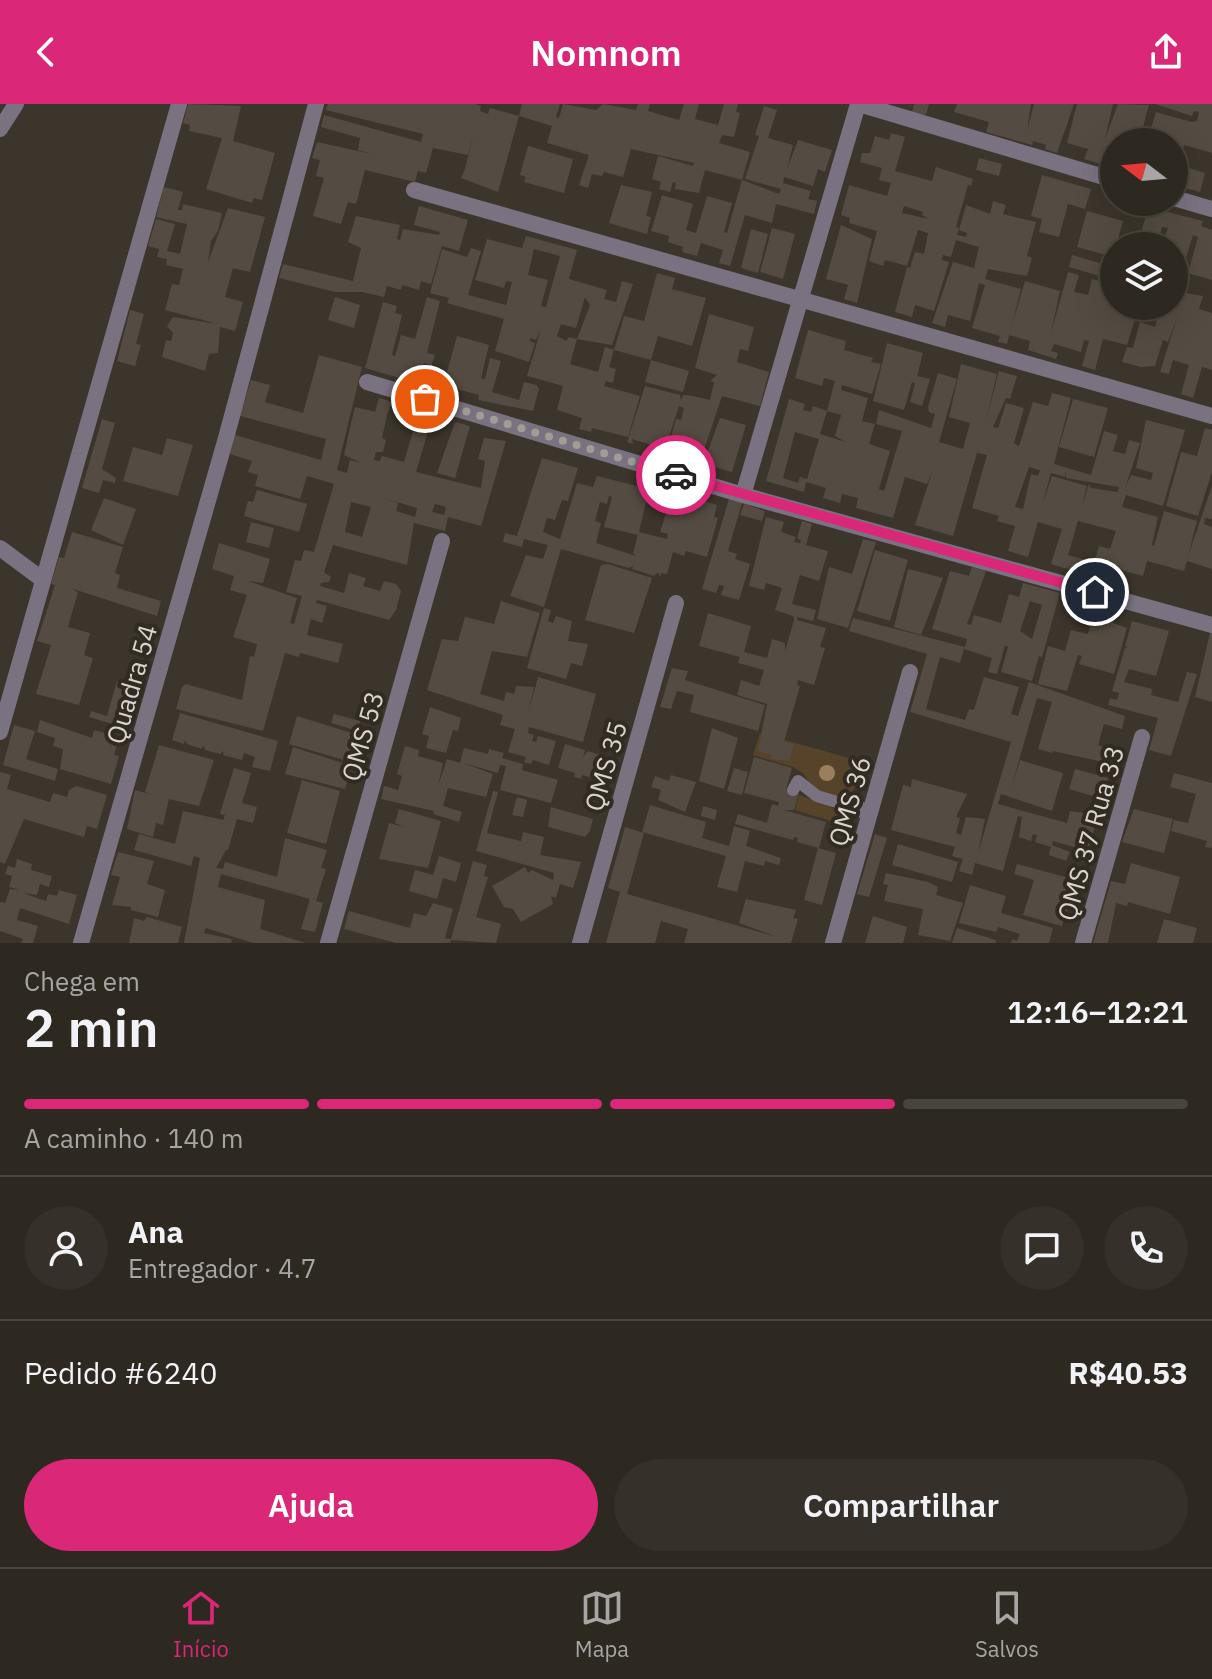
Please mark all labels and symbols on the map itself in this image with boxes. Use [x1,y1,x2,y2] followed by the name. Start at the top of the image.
[1100,128,1188,216] north arrow
[391,365,459,433] pin
[636,435,716,515] courier
[1061,558,1129,626] pin
[98,620,164,748] street label: Quadra 54
[333,687,391,785] street label: QMS 53
[576,717,634,815] street label: QMS 35
[1049,741,1131,925] street label: QMS 37 Rua 33
[820,752,878,850] street label: QMS 36

